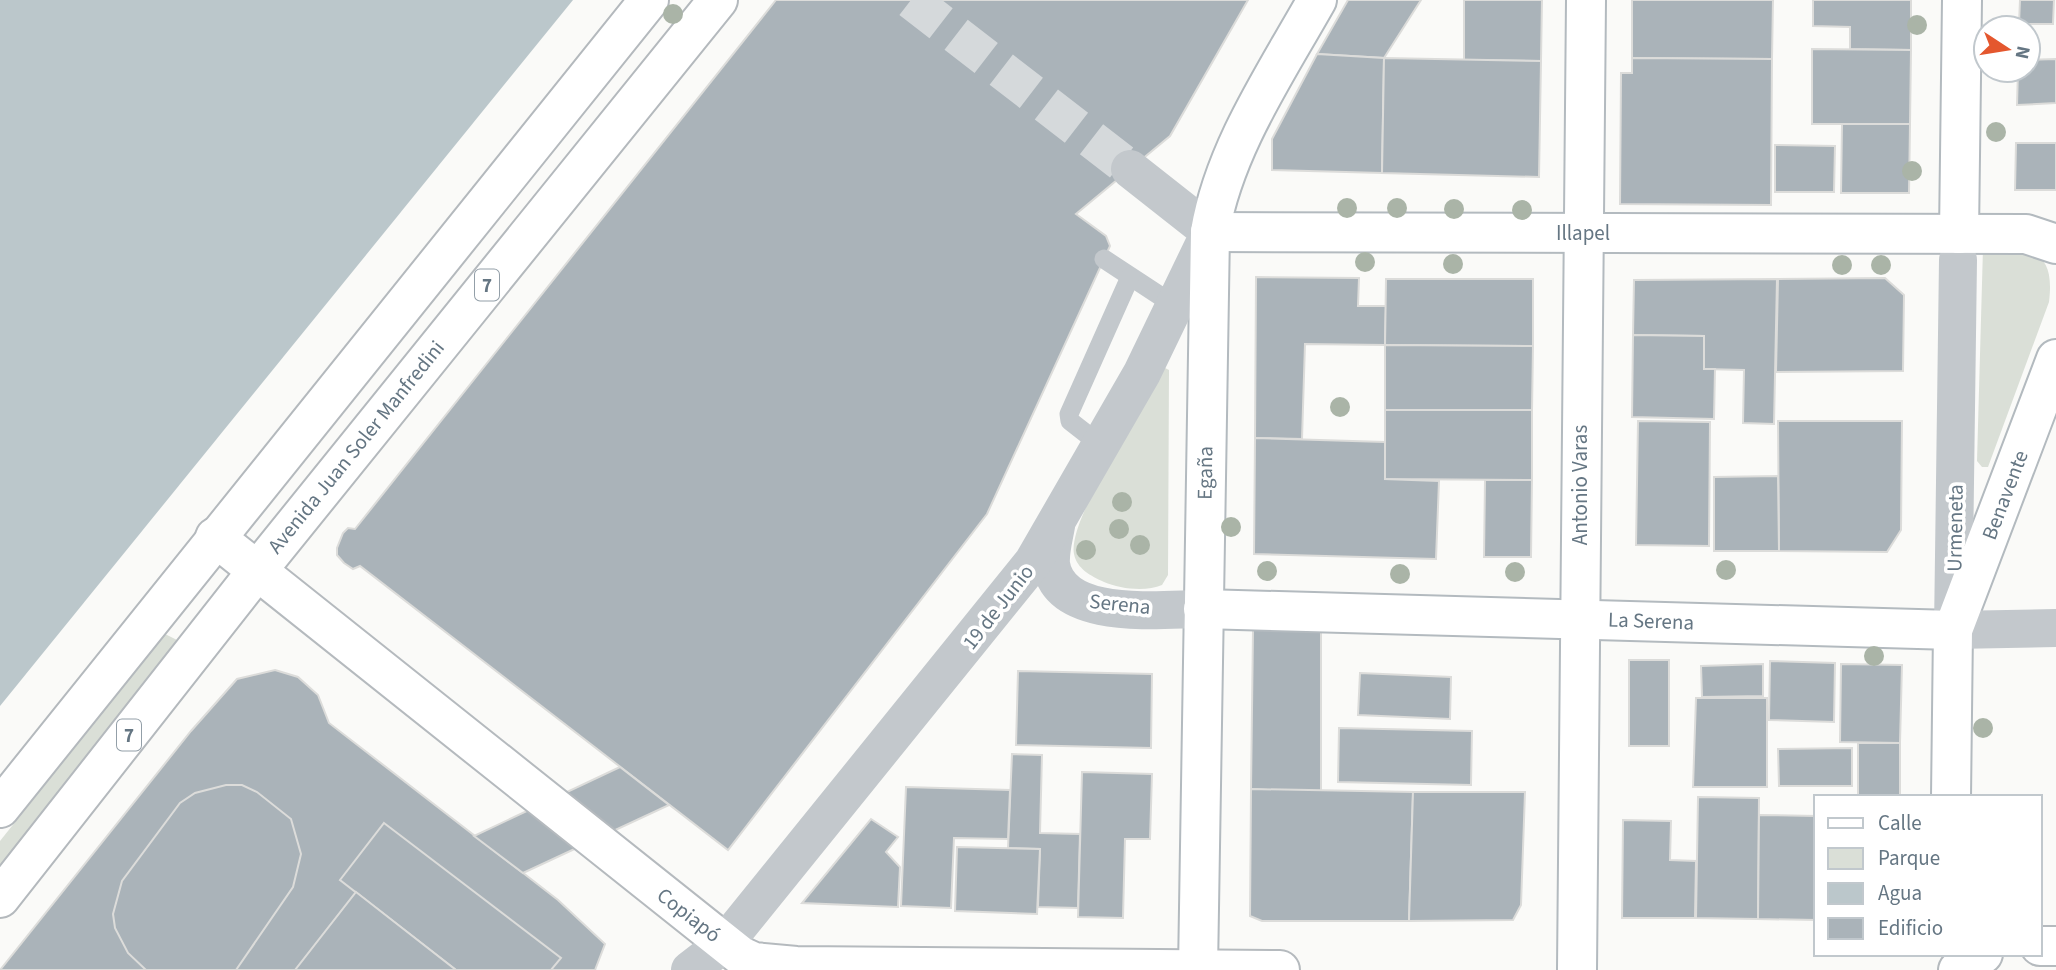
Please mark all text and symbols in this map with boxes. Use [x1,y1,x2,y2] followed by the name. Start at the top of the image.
[1972,14,2042,84] north arrow
[2008,43,2037,61] text: N
[1556,218,1610,248] street label: Illapel
[475,270,499,300] road number: 7
[260,334,452,560] street label: Avenida Juan Soler Manfredini
[1565,425,1595,545] street label: Antonio Varas
[1190,446,1220,500] street label: Egaña
[1974,446,2036,544] street label: Benavente
[1939,484,1971,572] street label: Urmeneta
[955,558,1041,656] street label: 19 de Junio
[1088,586,1152,622] street label: Serena
[1607,605,1695,637] street label: La Serena
[117,720,141,750] road number: 7
[1814,795,2042,956] legend
[1878,808,1922,838] text: Calle
[1878,843,1940,873] text: Parque
[1878,878,1922,908] text: Agua
[651,880,727,950] street label: Copiapó
[1878,913,1943,943] text: Edificio

